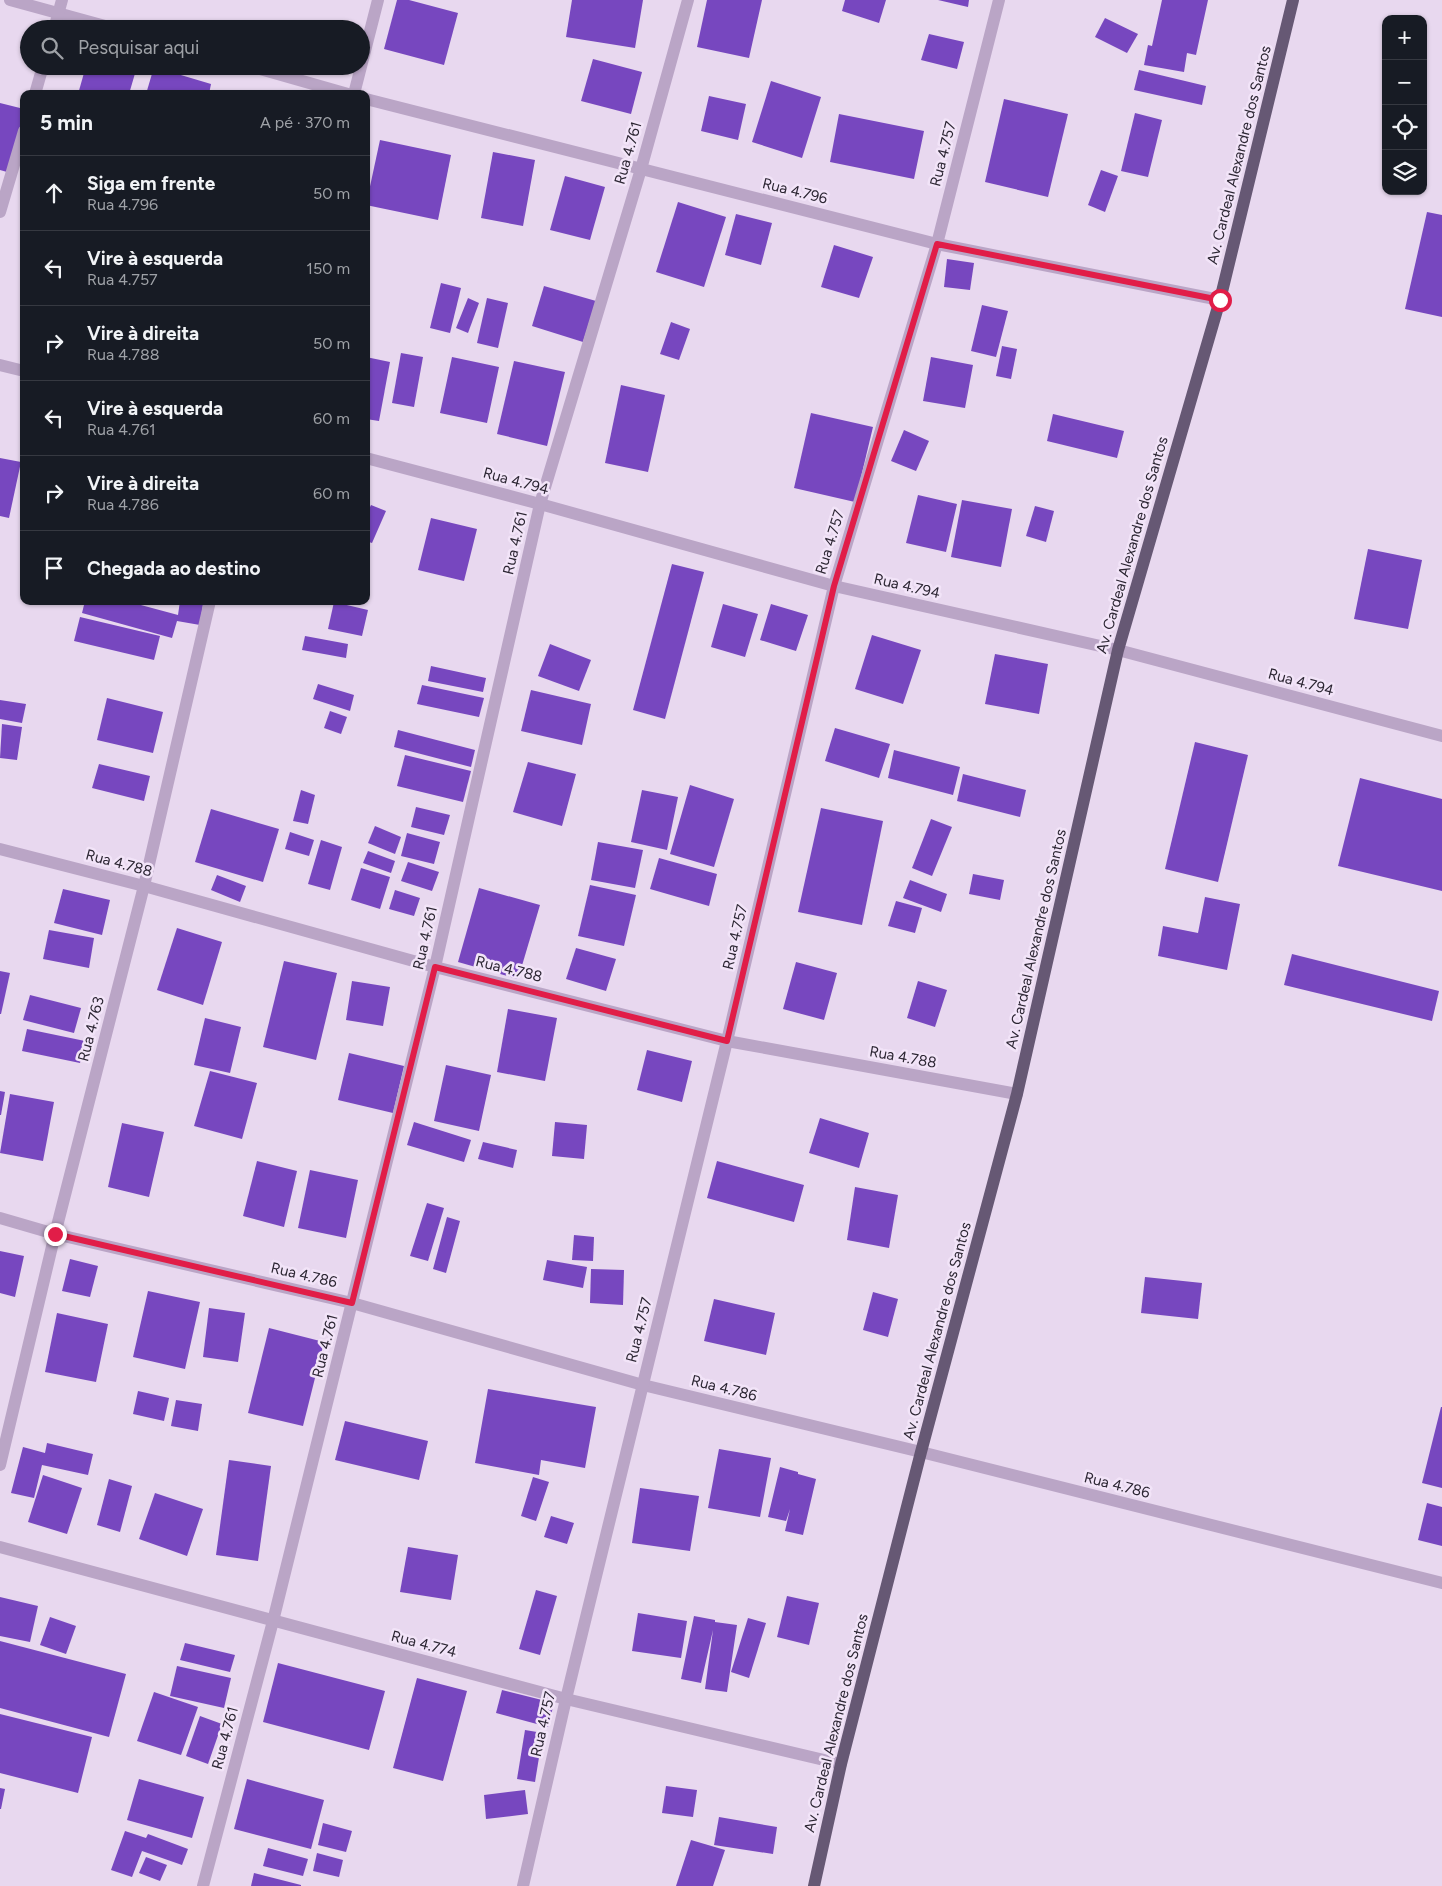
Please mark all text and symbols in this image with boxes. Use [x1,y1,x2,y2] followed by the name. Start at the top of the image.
[1382,15,1427,195] map controls
[1382,15,1427,60] button: +
[20,20,370,75] search box
[38,34,66,62] icon: search
[78,36,199,59] text: Pesquisar aqui
[1203,44,1275,266] street label: Av. Cardeal Alexandre dos Santos
[1382,60,1427,105] button: −
[1382,105,1427,150] button: locate
[40,110,93,135] text: 5 min
[260,113,350,132] text: A pé · 370 m
[610,120,646,186] street label: Rua 4.761
[926,120,960,188] street label: Rua 4.757
[1382,150,1427,195] button: layers
[87,172,215,195] text: Siga em frente
[761,174,830,208] street label: Rua 4.796
[40,179,68,207] icon: ahead
[313,184,350,203] text: 50 m
[87,195,158,214] text: Rua 4.796
[87,247,223,270] text: Vire à esquerda
[40,254,68,282] icon: left
[306,259,350,278] text: 150 m
[87,270,158,289] text: Rua 4.757
[1209,289,1232,312] route start
[87,322,199,345] text: Vire à direita
[40,329,68,357] icon: right
[313,334,350,353] text: 50 m
[87,345,160,364] text: Rua 4.788
[87,397,223,420] text: Vire à esquerda
[40,404,68,432] icon: left
[313,409,350,428] text: 60 m
[87,420,156,439] text: Rua 4.761
[1092,434,1172,656] street label: Av. Cardeal Alexandre dos Santos
[481,464,551,498] street label: Rua 4.794
[87,472,199,495] text: Vire à direita
[40,479,68,507] icon: right
[313,484,350,503] text: 60 m
[87,495,159,514] text: Rua 4.786
[812,508,848,576] street label: Rua 4.757
[499,510,531,576] street label: Rua 4.761
[40,554,68,582] icon: arrive
[87,557,260,580] text: Chegada ao destino
[872,570,942,602] street label: Rua 4.794
[1266,665,1336,699] street label: Rua 4.794
[1002,827,1070,1051] street label: Av. Cardeal Alexandre dos Santos
[84,846,154,880] street label: Rua 4.788
[719,903,751,971] street label: Rua 4.757
[409,905,441,971] street label: Rua 4.761
[474,952,544,986] street label: Rua 4.788
[74,995,108,1063] street label: Rua 4.763
[868,1042,938,1072] street label: Rua 4.788
[899,1220,975,1442] street label: Av. Cardeal Alexandre dos Santos
[44,1223,67,1246] route end
[269,1259,339,1291] street label: Rua 4.786
[622,1296,656,1364] street label: Rua 4.757
[308,1313,342,1379] street label: Rua 4.761
[689,1371,759,1405] street label: Rua 4.786
[1082,1468,1152,1502] street label: Rua 4.786
[800,1612,872,1834] street label: Av. Cardeal Alexandre dos Santos
[389,1627,459,1661] street label: Rua 4.774
[527,1690,559,1758] street label: Rua 4.757
[208,1705,242,1771] street label: Rua 4.761

